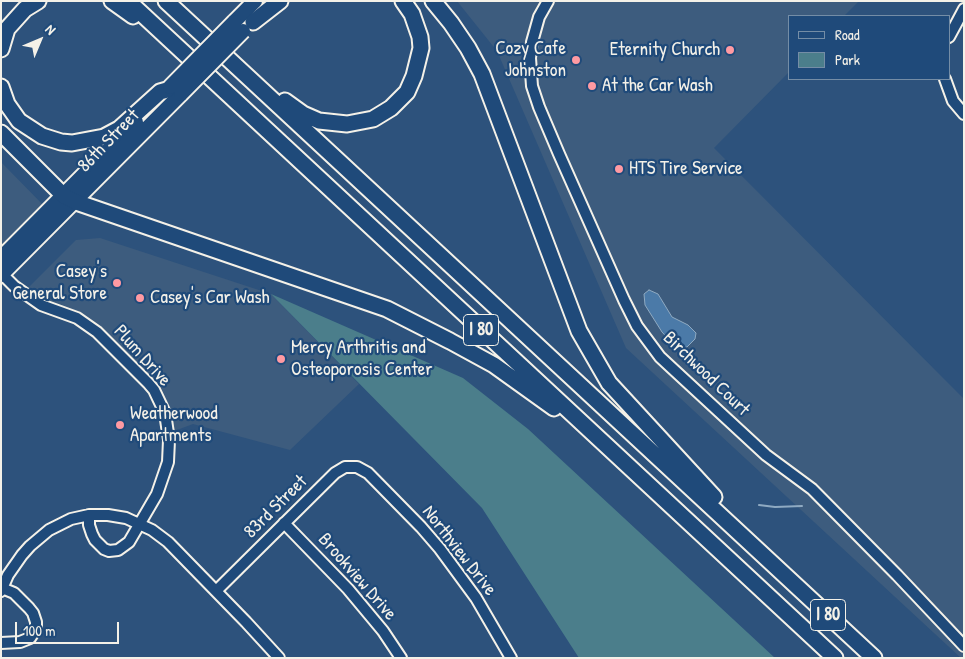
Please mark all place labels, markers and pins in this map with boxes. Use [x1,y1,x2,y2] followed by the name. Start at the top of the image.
[495,38,566,82] place label: Cozy Cafe Johnston
[610,39,720,61] place label: Eternity Church
[724,44,736,56] marker: Eternity Church
[570,54,582,66] marker: Cozy Cafe Johnston
[602,75,713,97] place label: At the Car Wash
[586,80,598,92] marker: At the Car Wash
[629,158,743,180] place label: HTS Tire Service
[613,163,625,175] marker: HTS Tire Service
[12,261,107,305] place label: Casey's General Store
[111,277,123,289] marker: Casey's General Store
[150,287,270,309] place label: Casey's Car Wash
[134,292,146,304] marker: Casey's Car Wash
[291,337,433,381] place label: Mercy Arthritis and Osteoporosis Center
[275,353,287,365] marker: Mercy Arthritis and Osteoporosis Center
[130,403,218,447] place label: Weatherwood Apartments
[114,419,126,431] marker: Weatherwood Apartments

